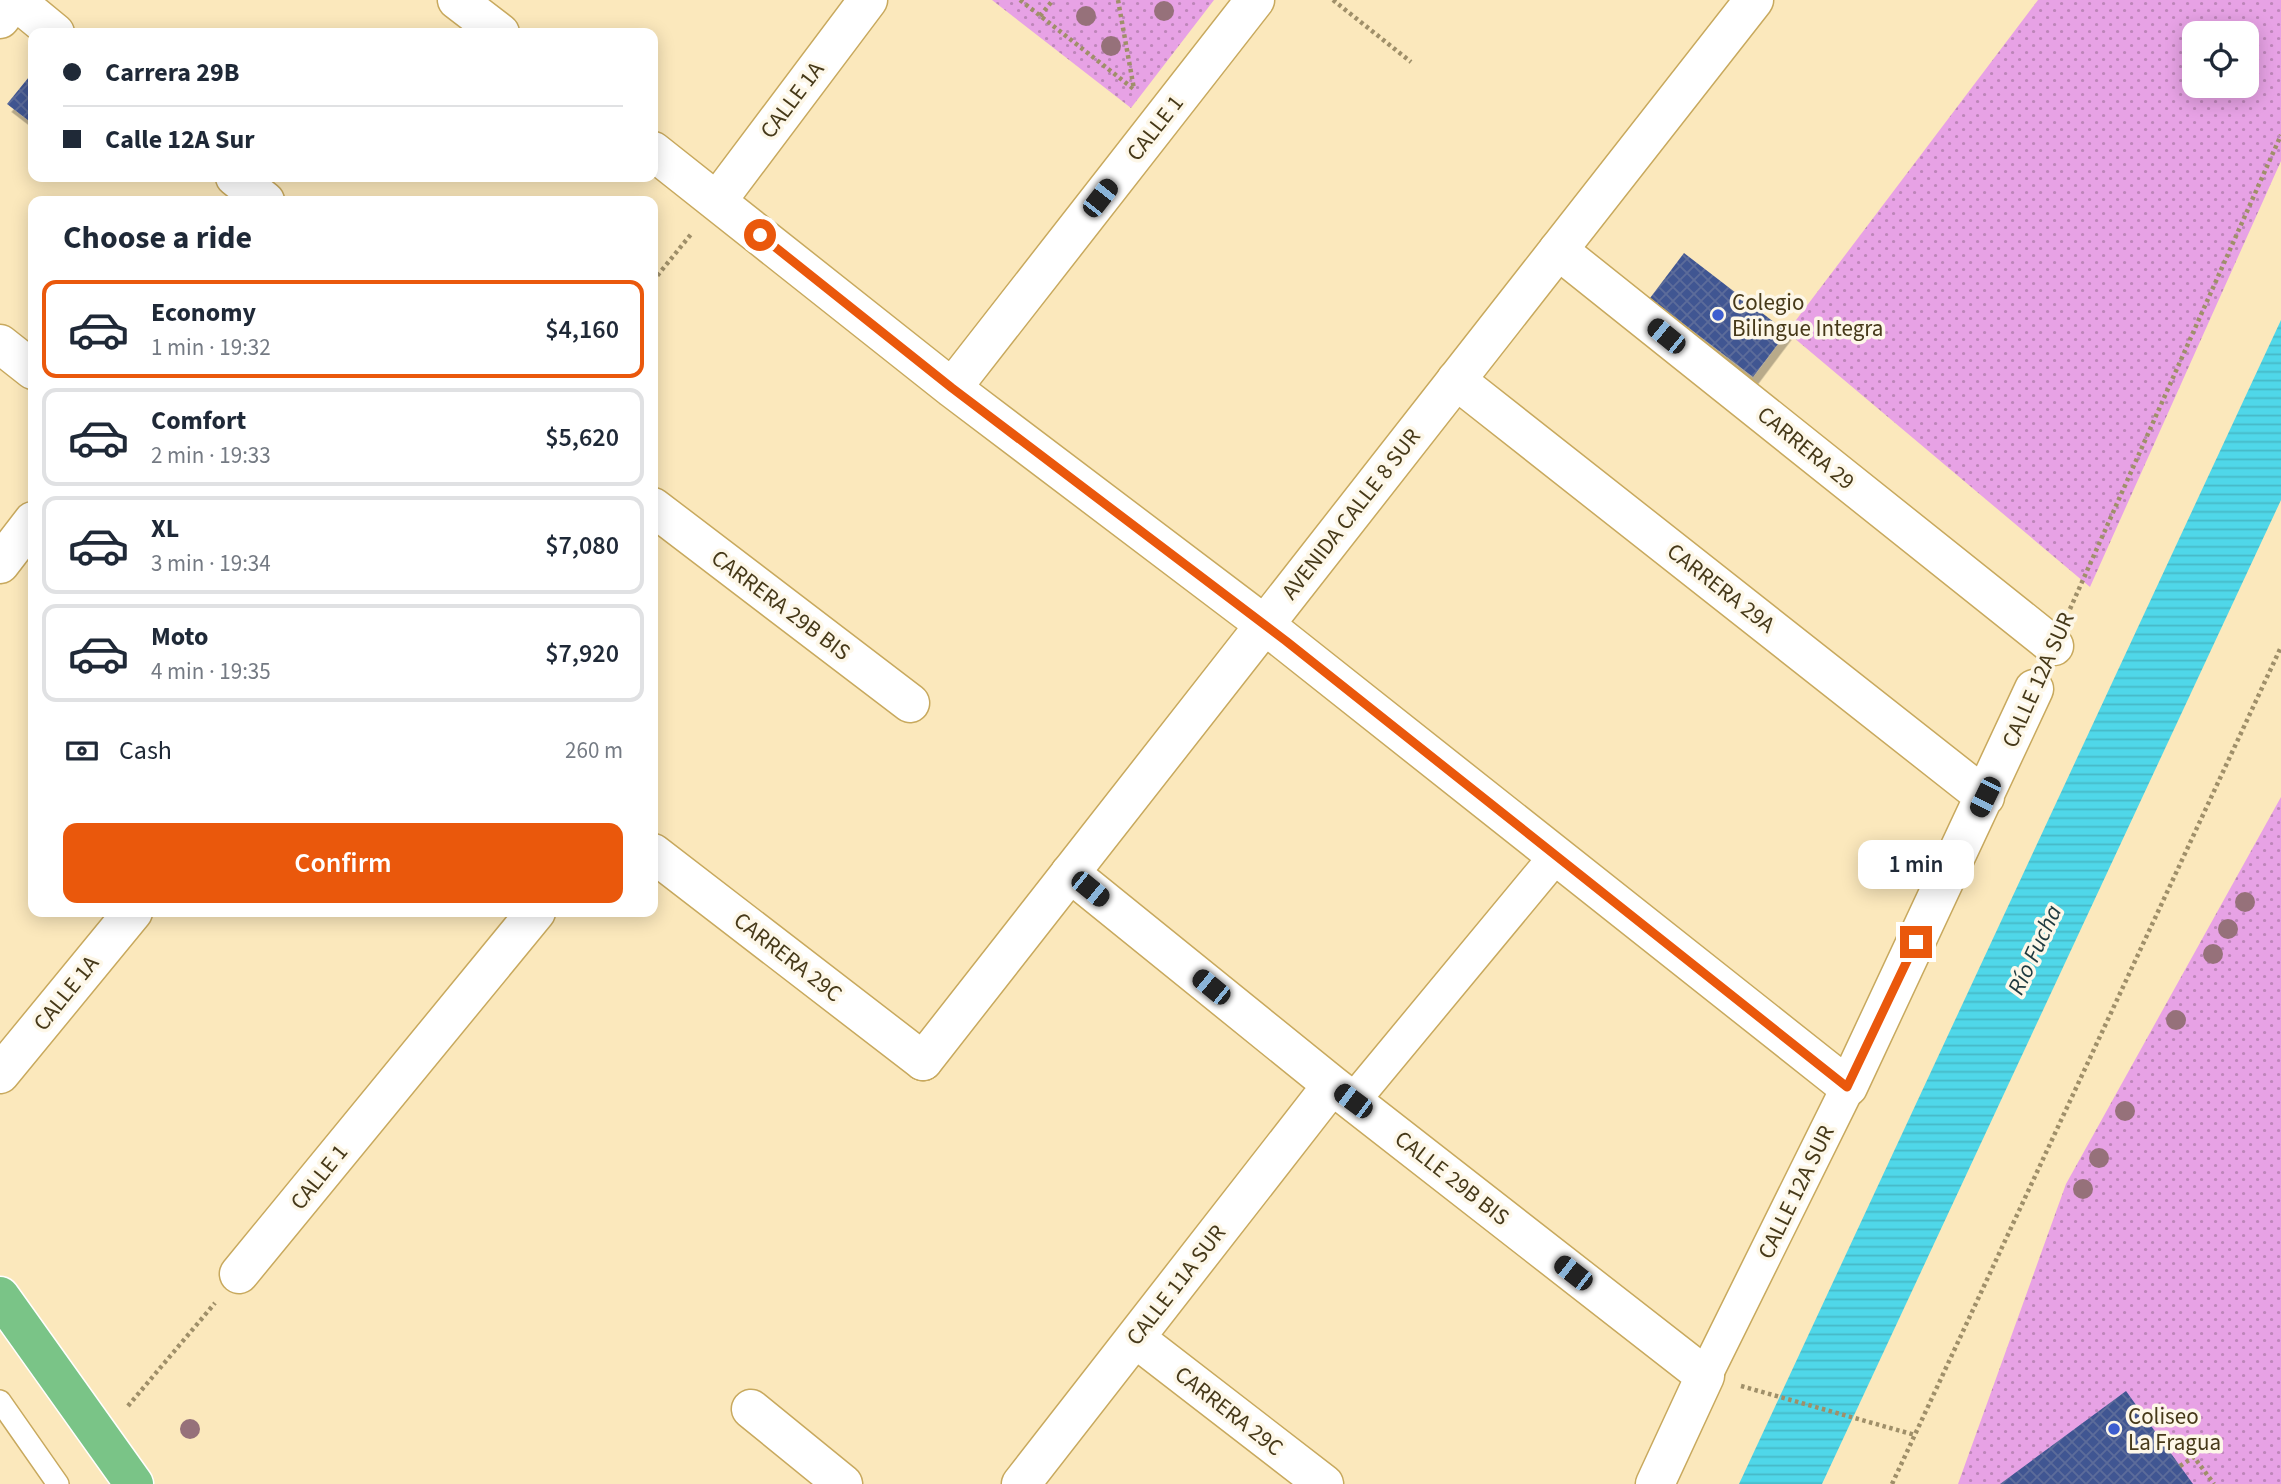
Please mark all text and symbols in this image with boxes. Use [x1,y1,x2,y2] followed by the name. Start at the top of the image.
[2182,21,2259,98] map controls
[2182,21,2259,98] button: locate
[105,54,239,91] text: Carrera 29B
[752,54,832,145] street label: CALLE 1A
[1119,88,1191,168] street label: CALLE 1
[105,121,255,158] text: Calle 12A Sur
[1079,175,1122,221] car
[63,215,252,261] text: Choose a ride
[744,219,776,251] route start
[1732,286,1883,345] place label: Colegio Bilingue Integra
[151,294,256,331] text: Economy
[67,298,130,361] icon: car
[1710,307,1726,323] marker: Colegio Bilingue Integra
[545,311,619,348] text: $4,160
[1644,315,1689,357] car
[151,331,271,364] text: 1 min · 19:32
[1750,398,1862,498] street label: CARRERA 29
[151,402,246,439] text: Comfort
[67,406,130,469] icon: car
[545,419,619,456] text: $5,620
[1274,421,1428,607] street label: AVENIDA CALLE 8 SUR
[151,439,271,472] text: 2 min · 19:33
[151,510,179,547] text: XL
[67,514,130,577] icon: car
[545,527,619,564] text: $7,080
[1660,535,1783,641] street label: CARRERA 29A
[704,542,858,668] street label: CARRERA 29B BIS
[151,547,271,580] text: 3 min · 19:34
[1993,607,2083,753] street label: CALLE 12A SUR
[151,618,208,655] text: Moto
[67,622,130,685] icon: car
[545,635,619,672] text: $7,920
[151,655,271,688] text: 4 min · 19:35
[63,732,101,770] icon: cash
[119,732,172,769] text: Cash
[565,734,623,767] text: 260 m
[1967,774,2004,820] car
[63,823,623,903] button: Confirm
[1858,841,1974,890] callout: 1 min
[1889,848,1943,881] text: 1 min
[1068,868,1113,910] car
[1999,899,2071,1001] water label: Río Fucha
[727,904,849,1010] street label: CARRERA 29C
[1900,926,1932,958] route end
[25,948,107,1038] street label: CALLE 1A
[1189,966,1234,1008] car
[1330,1080,1377,1122] car
[1749,1120,1843,1264] street label: CALLE 12A SUR
[1388,1123,1516,1233] street label: CALLE 29B BIS
[282,1137,356,1217] street label: CALLE 1
[1118,1218,1234,1352] street label: CALLE 11A SUR
[1550,1252,1597,1294] car
[1168,1358,1290,1464] street label: CARRERA 29C
[2128,1400,2221,1459] place label: Coliseo La Fragua
[2106,1421,2122,1437] marker: Coliseo La Fragua

